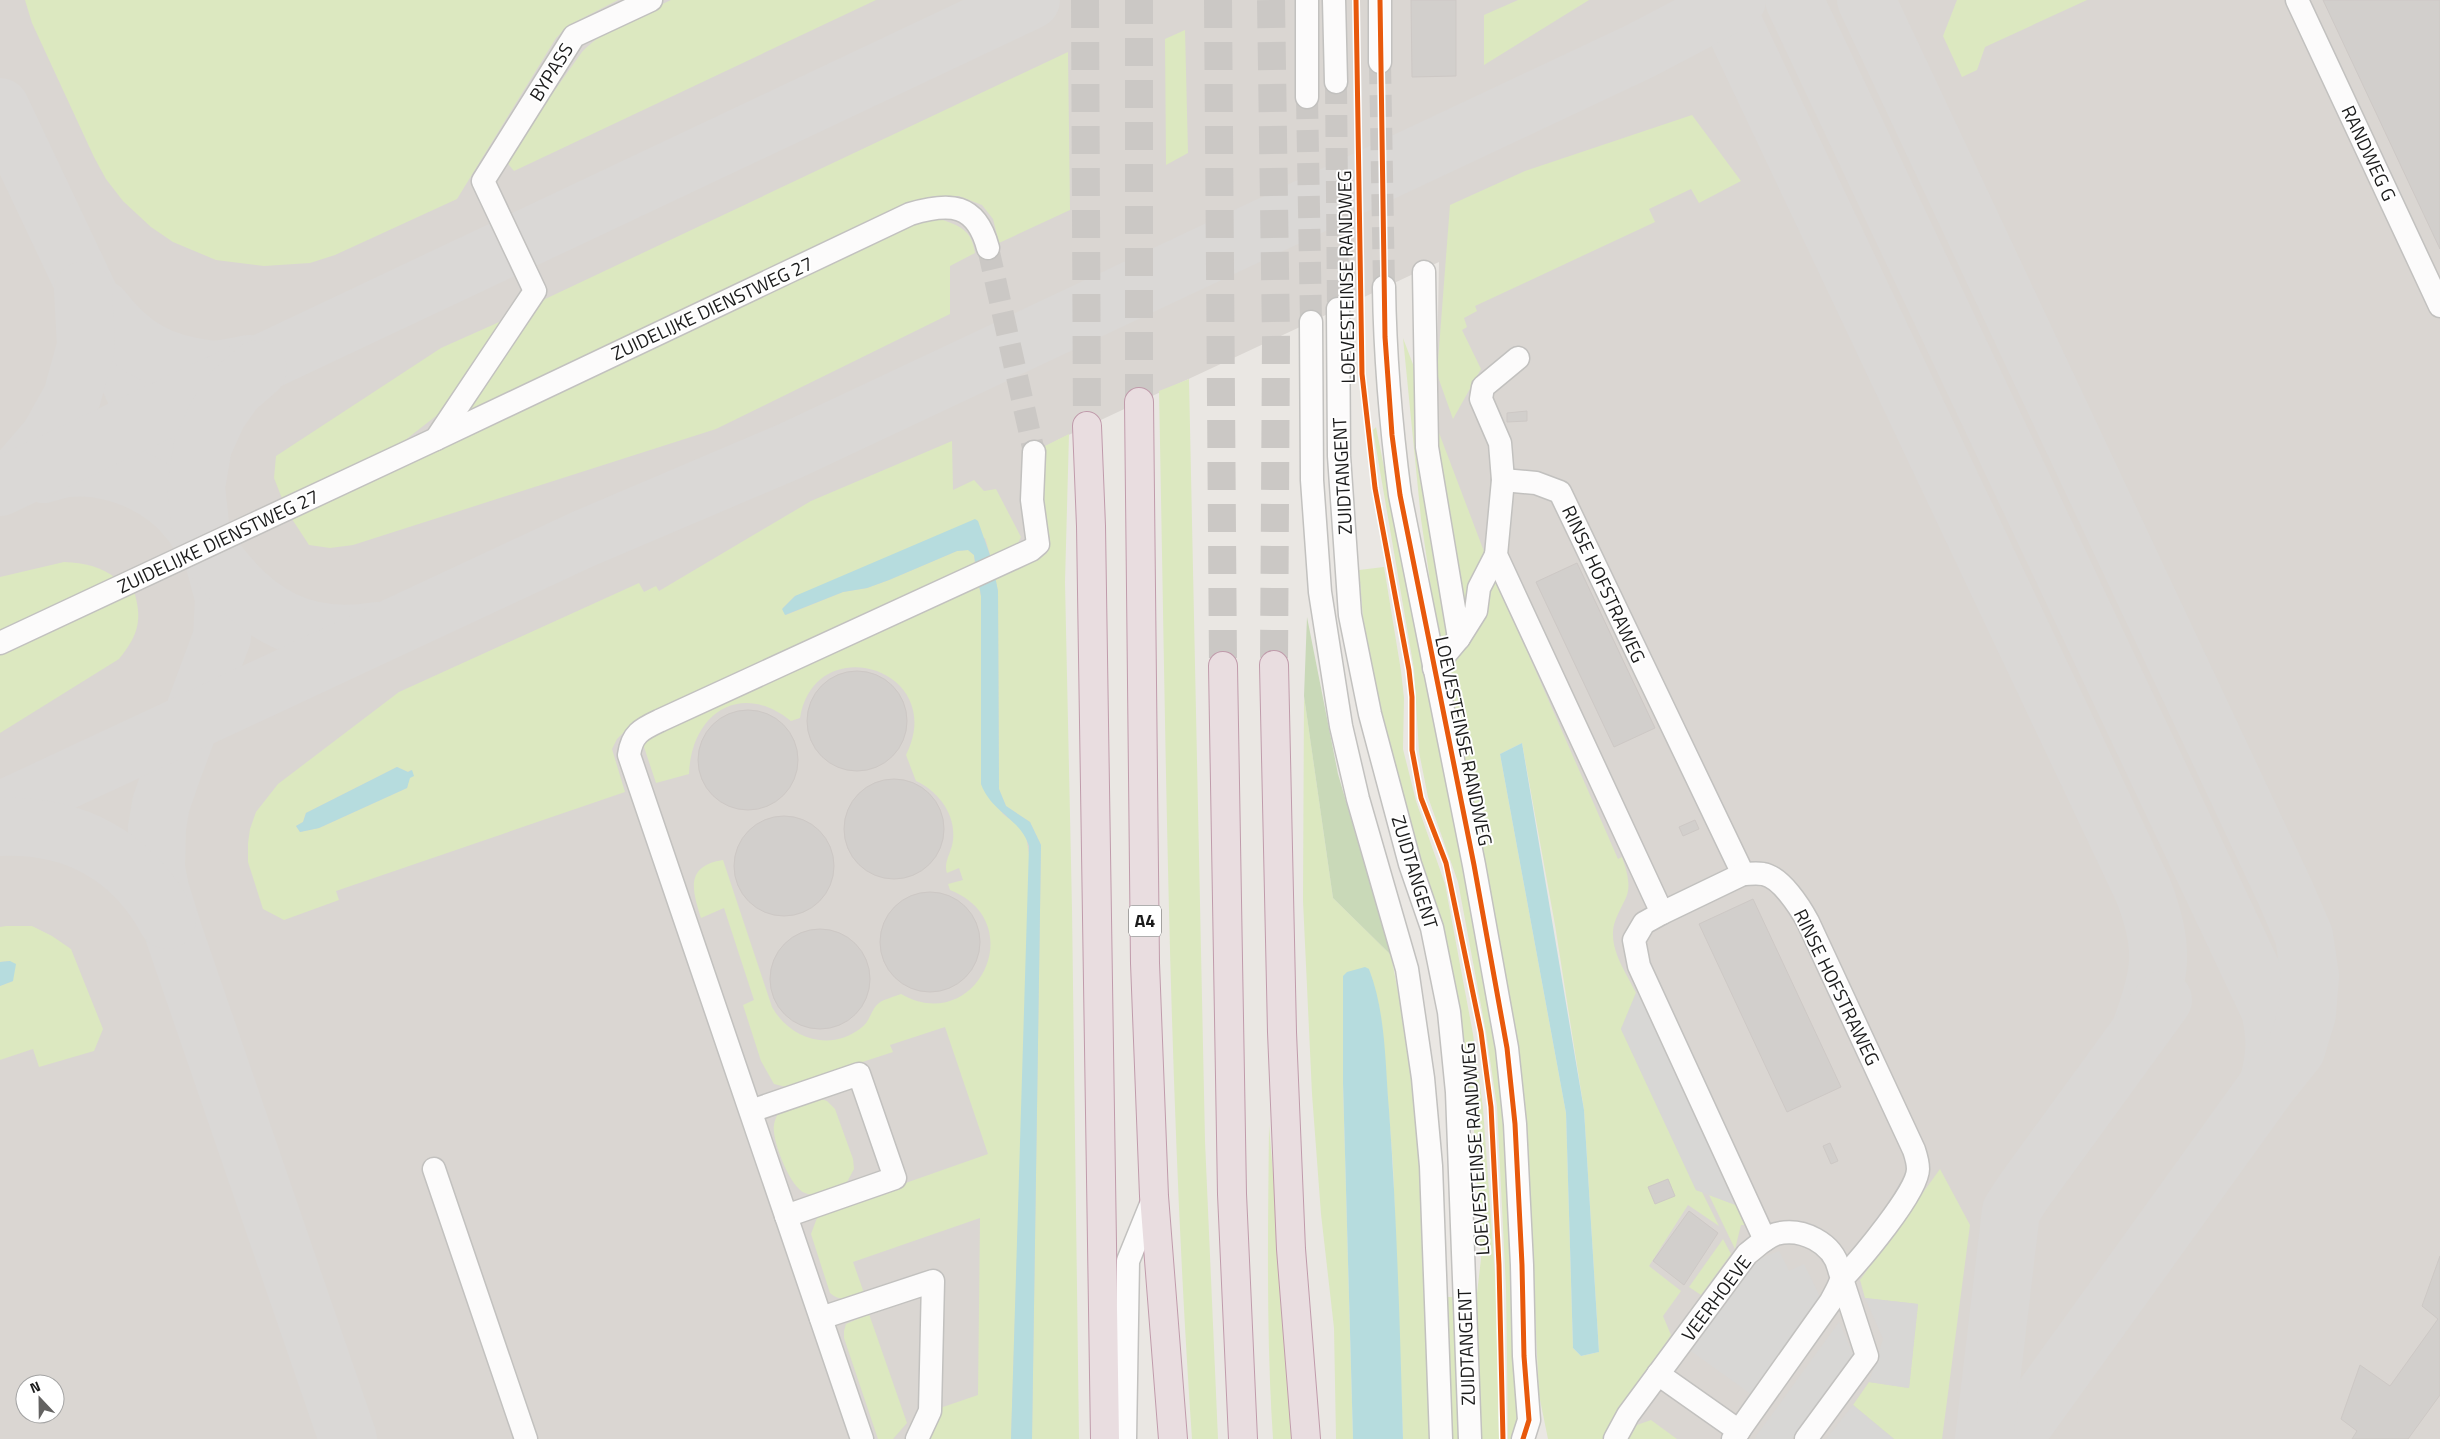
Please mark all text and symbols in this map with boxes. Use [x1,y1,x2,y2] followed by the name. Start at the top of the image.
[521,37,580,107] street label: BYPASS
[2335,100,2404,205] street label: RANDWEG G
[1329,170,1362,384] street label: LOEVESTEINSE RANDWEG
[606,248,817,367] street label: ZUIDELIJKE DIENSTWEG 27
[1324,417,1359,535] street label: ZUIDTANGENT
[112,481,323,600] street label: ZUIDELIJKE DIENSTWEG 27
[1555,500,1654,667] street label: RINSE HOFSTRAWEG
[1428,634,1501,848] street label: LOEVESTEINSE RANDWEG
[1384,812,1446,932] street label: ZUIDTANGENT
[1787,904,1888,1070] street label: RINSE HOFSTRAWEG
[1129,906,1161,936] road number: A4
[1453,1042,1496,1256] street label: LOEVESTEINSE RANDWEG
[1674,1249,1758,1347] street label: VEERHOEVE
[1449,1288,1482,1406] street label: ZUIDTANGENT
[15,1374,65,1424] north arrow
[27,1375,43,1398] text: N

